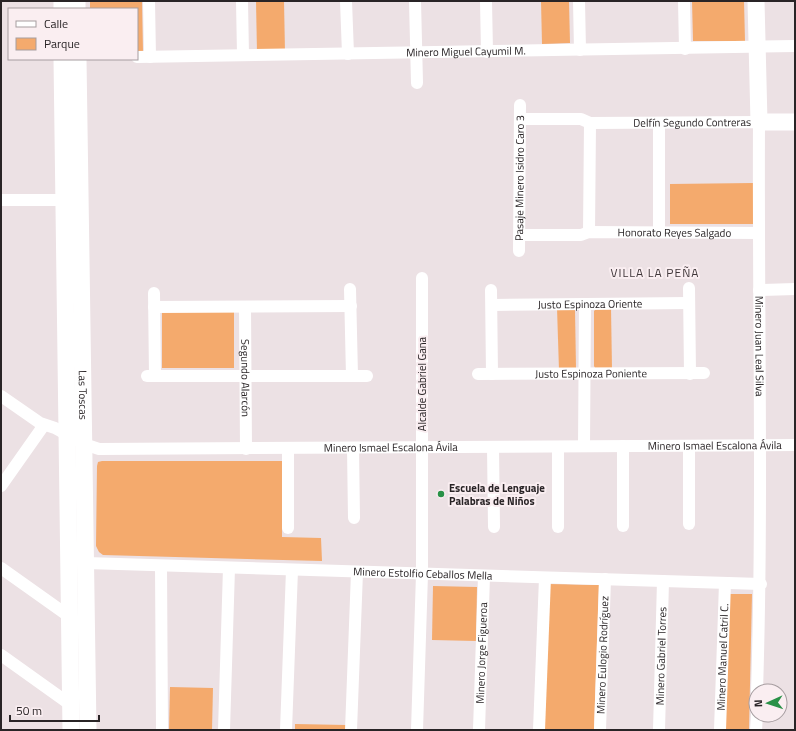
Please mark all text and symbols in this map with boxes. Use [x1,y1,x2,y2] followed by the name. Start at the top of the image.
[8,8,138,60] legend
[44,14,68,33] text: Calle
[44,34,80,53] text: Parque
[406,43,526,60] street label: Minero Miguel Cayumil M.
[633,114,751,131] street label: Delfín Segundo Contreras
[511,115,528,241] street label: Pasaje Minero Isidro Caro 3
[618,224,732,241] street label: Honorato Reyes Salgado
[611,263,699,282] district label: VILLA LA PEÑA
[538,295,643,313] street label: Justo Espinoza Oriente
[751,296,768,397] street label: Minero Juan Leal Silva
[414,336,430,431] street label: Alcalde Gabriel Gana
[237,339,254,417] street label: Segundo Alarcón
[535,365,647,382] street label: Justo Espinoza Poniente
[75,370,91,420] street label: Las Toscas
[648,437,782,454] street label: Minero Ismael Escalona Ávila
[324,439,458,456] street label: Minero Ismael Escalona Ávila
[449,480,545,509] place label: Escuela de Lenguaje Palabras de Niños
[436,489,446,499] marker: Escuela de Lenguaje Palabras de Niños
[353,563,493,584] street label: Minero Estolfio Ceballos Mella
[593,596,612,714] street label: Minero Eulogio Rodríguez
[472,601,491,704] street label: Minero Jorge Figueroa
[713,603,732,711] street label: Minero Manuel Catril C.
[652,606,670,706] street label: Minero Gabriel Torres
[748,683,788,723] north arrow
[10,697,99,723] scale bar
[750,699,766,708] text: N
[16,701,42,720] text: 50 m

